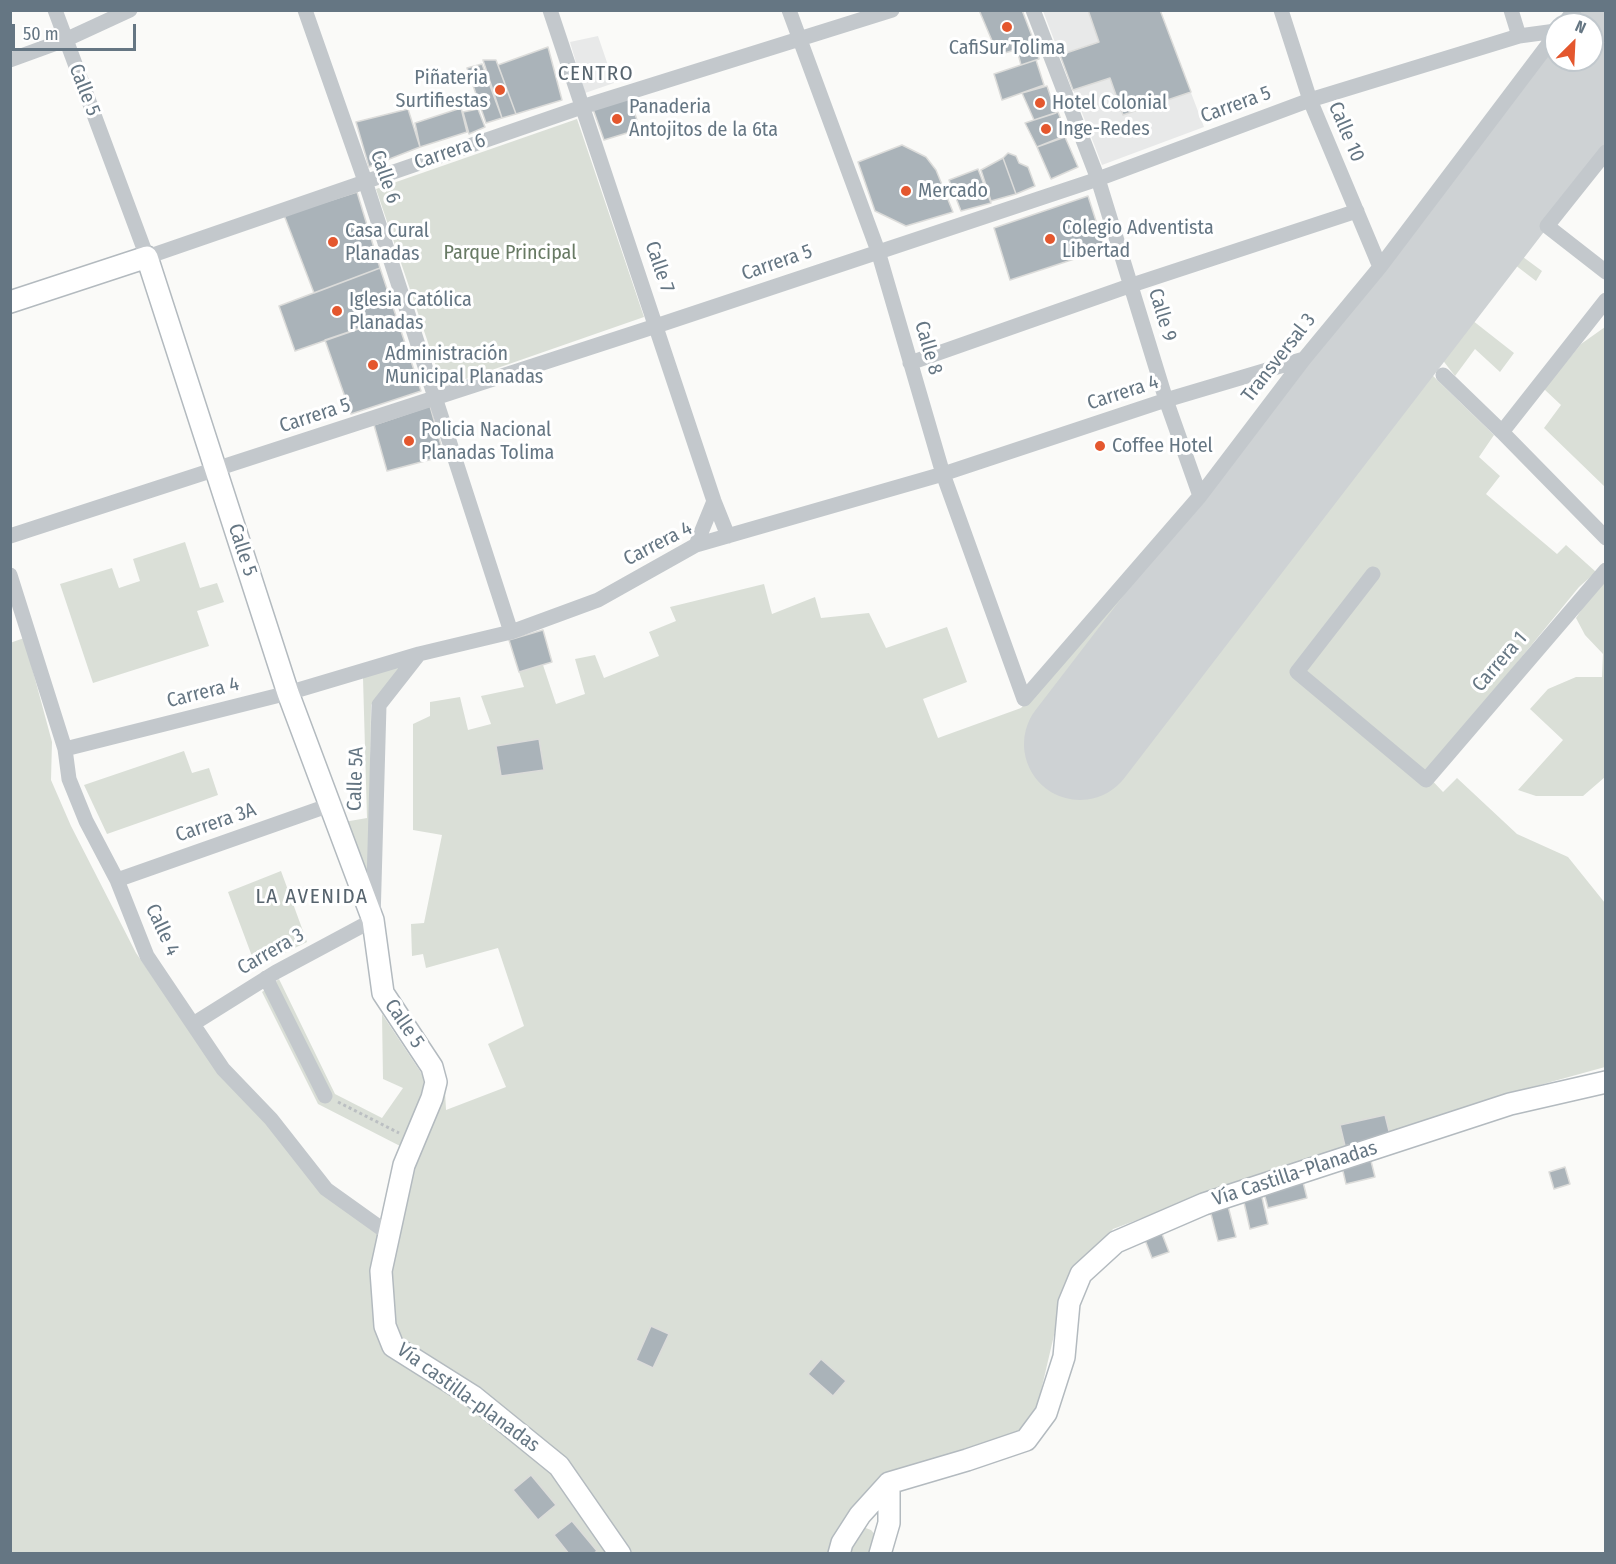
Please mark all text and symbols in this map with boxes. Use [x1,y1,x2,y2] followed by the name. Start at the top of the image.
[15,12,140,50] scale bar
[1544,12,1604,72] north arrow
[1572,16,1589,38] text: N
[1000,20,1014,34] marker: CafiSur Tolima
[23,23,59,45] text: 50 m
[949,36,1065,60] place label: CafiSur Tolima
[63,61,105,119] street label: Calle 5
[558,61,634,87] district label: CENTRO
[396,66,488,113] place label: Piñateria Surtifiestas
[1198,81,1274,129] street label: Carrera 5
[493,83,507,97] marker: Piñateria Surtifiestas
[1052,91,1167,115] place label: Hotel Colonial
[629,95,778,142] place label: Panaderia Antojitos de la 6ta
[1033,96,1047,110] marker: Hotel Colonial
[1323,98,1369,166] street label: Calle 10
[610,112,624,126] marker: Panaderia Antojitos de la 6ta
[1058,117,1150,141] place label: Inge-Redes
[1039,122,1053,136] marker: Inge-Redes
[411,129,489,175] street label: Carrera 6
[365,147,405,207] street label: Calle 6
[918,179,988,203] place label: Mercado
[899,184,913,198] marker: Mercado
[1062,216,1214,263] place label: Colegio Adventista Libertad
[345,219,429,266] place label: Casa Cural Planadas
[1043,232,1057,246] marker: Colegio Adventista Libertad
[326,235,340,249] marker: Casa Cural Planadas
[639,238,679,296] street label: Calle 7
[739,240,815,286] street label: Carrera 5
[444,241,576,265] park label: Parque Principal
[1143,286,1181,344] street label: Calle 9
[349,288,472,335] place label: Iglesia Católica Planadas
[330,304,344,318] marker: Iglesia Católica Planadas
[1237,309,1321,407] street label: Transversal 3
[909,318,947,378] street label: Calle 8
[385,342,543,389] place label: Administración Municipal Planadas
[366,358,380,372] marker: Administración Municipal Planadas
[1084,370,1162,416] street label: Carrera 4
[277,393,353,439] street label: Carrera 5
[421,418,554,465] place label: Policia Nacional Planadas Tolima
[402,434,416,448] marker: Policia Nacional Planadas Tolima
[1112,434,1213,458] place label: Coffee Hotel
[1093,439,1107,453] marker: Coffee Hotel
[620,517,696,571] street label: Carrera 4
[222,521,262,579] street label: Calle 5
[1467,627,1533,697] street label: Carrera 1
[164,672,242,714] street label: Carrera 4
[343,746,369,812] street label: Calle 5A
[173,798,259,848] street label: Carrera 3A
[256,884,368,910] district label: LA AVENIDA
[140,900,184,960] street label: Calle 4
[233,923,309,981] street label: Carrera 3
[379,995,429,1053] street label: Calle 5
[1210,1136,1380,1212] street label: Vía Castilla-Planadas
[392,1338,544,1458] street label: Vía castilla-planadas

